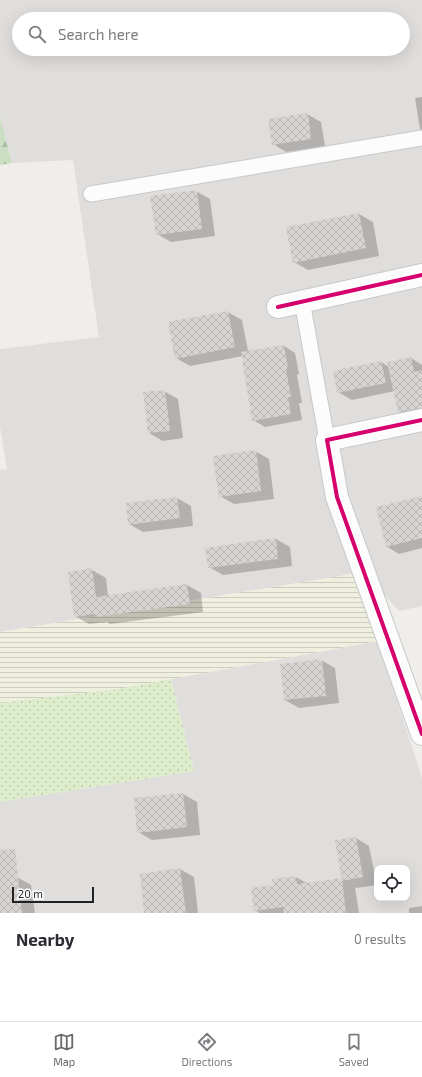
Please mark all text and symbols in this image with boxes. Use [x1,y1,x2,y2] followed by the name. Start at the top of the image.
[12,12,410,56] search box
[26,23,48,45] icon: search
[58,25,139,43] text: Search here
[374,865,410,901] map controls
[374,865,410,901] button: locate
[12,885,94,904] scale bar
[18,887,43,900] text: 20 m
[16,929,74,949] text: Nearby
[354,931,406,947] text: 0 results
[53,1031,75,1068] tab: Map
[182,1031,232,1068] tab: Directions
[339,1031,369,1068] tab: Saved

